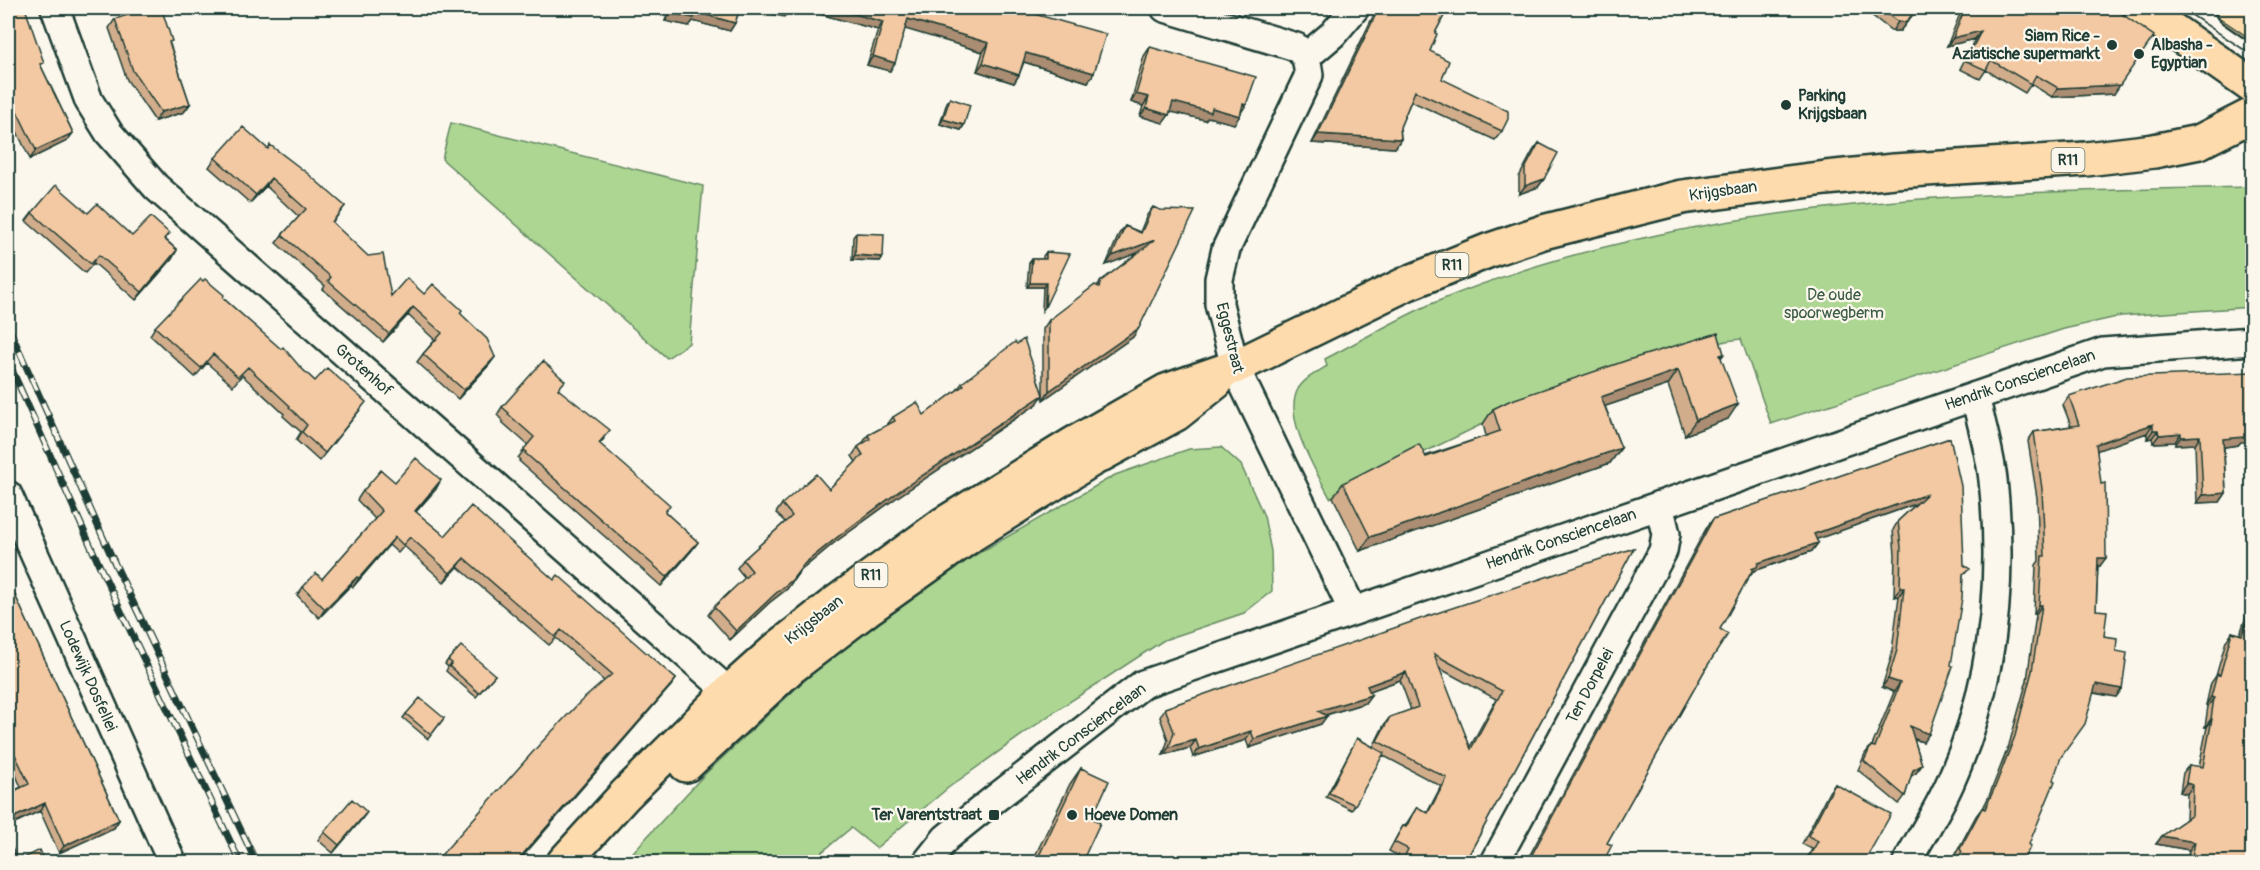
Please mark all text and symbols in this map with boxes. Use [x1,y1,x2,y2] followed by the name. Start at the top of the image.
[1952,26,2101,64] place label: Siam Rice - Aziatische supermarkt
[2151,35,2213,73] place label: Albasha - Egyptian
[2105,38,2119,52] marker: Siam Rice - Aziatische supermarkt
[2132,47,2146,61] marker: Albasha - Egyptian
[1798,86,1867,124] place label: Parking Krijgsbaan
[1779,98,1793,112] marker: Parking Krijgsbaan
[2052,148,2084,172] road number: R11
[1688,176,1758,206] street label: Krijgsbaan
[1436,253,1468,277] road number: R11
[1784,285,1884,323] park label: De oude spoorwegberm
[1212,300,1249,376] street label: Eggestraat
[331,339,397,401] street label: Grotenhof
[1942,345,2098,415] street label: Hendrik Consciencelaan
[1483,504,1639,574] street label: Hendrik Consciencelaan
[854,563,888,587] road number: R11
[781,591,847,649] street label: Krijgsbaan
[55,617,121,735] street label: Lodewijk Dosfellei
[1562,645,1618,727] street label: Ten Dorpelei
[1012,679,1150,789] street label: Hendrik Consciencelaan
[871,805,983,825] place label: Ter Varentstraat
[1084,805,1178,825] place label: Hoeve Domen
[987,808,1001,822] marker: Ter Varentstraat
[1065,808,1079,822] marker: Hoeve Domen

